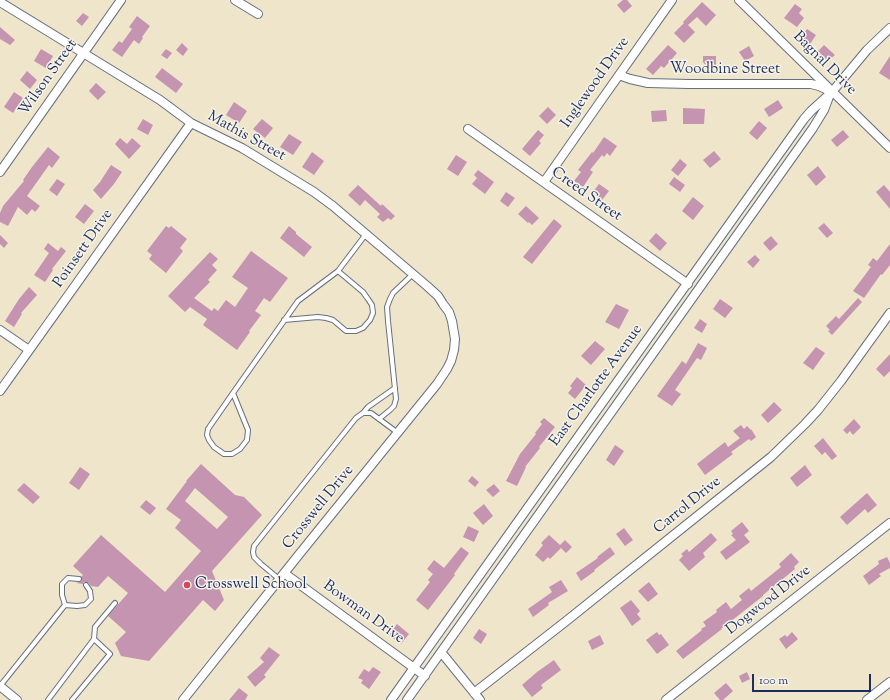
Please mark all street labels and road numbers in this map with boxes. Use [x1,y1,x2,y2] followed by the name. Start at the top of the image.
[788,28,860,100] street label: Bagnal Drive
[558,34,634,132] street label: Inglewood Drive
[16,36,82,120] street label: Wilson Street
[670,61,780,79] street label: Woodbine Street
[204,108,288,166] street label: Mathis Street
[547,164,625,226] street label: Creed Street
[50,206,118,292] street label: Poinsett Drive
[547,322,647,450] street label: East Charlotte Avenue
[280,462,358,554] street label: Crosswell Drive
[651,473,725,539] street label: Carrol Drive
[723,562,815,640] street label: Dogwood Drive
[319,578,407,648] street label: Bowman Drive

